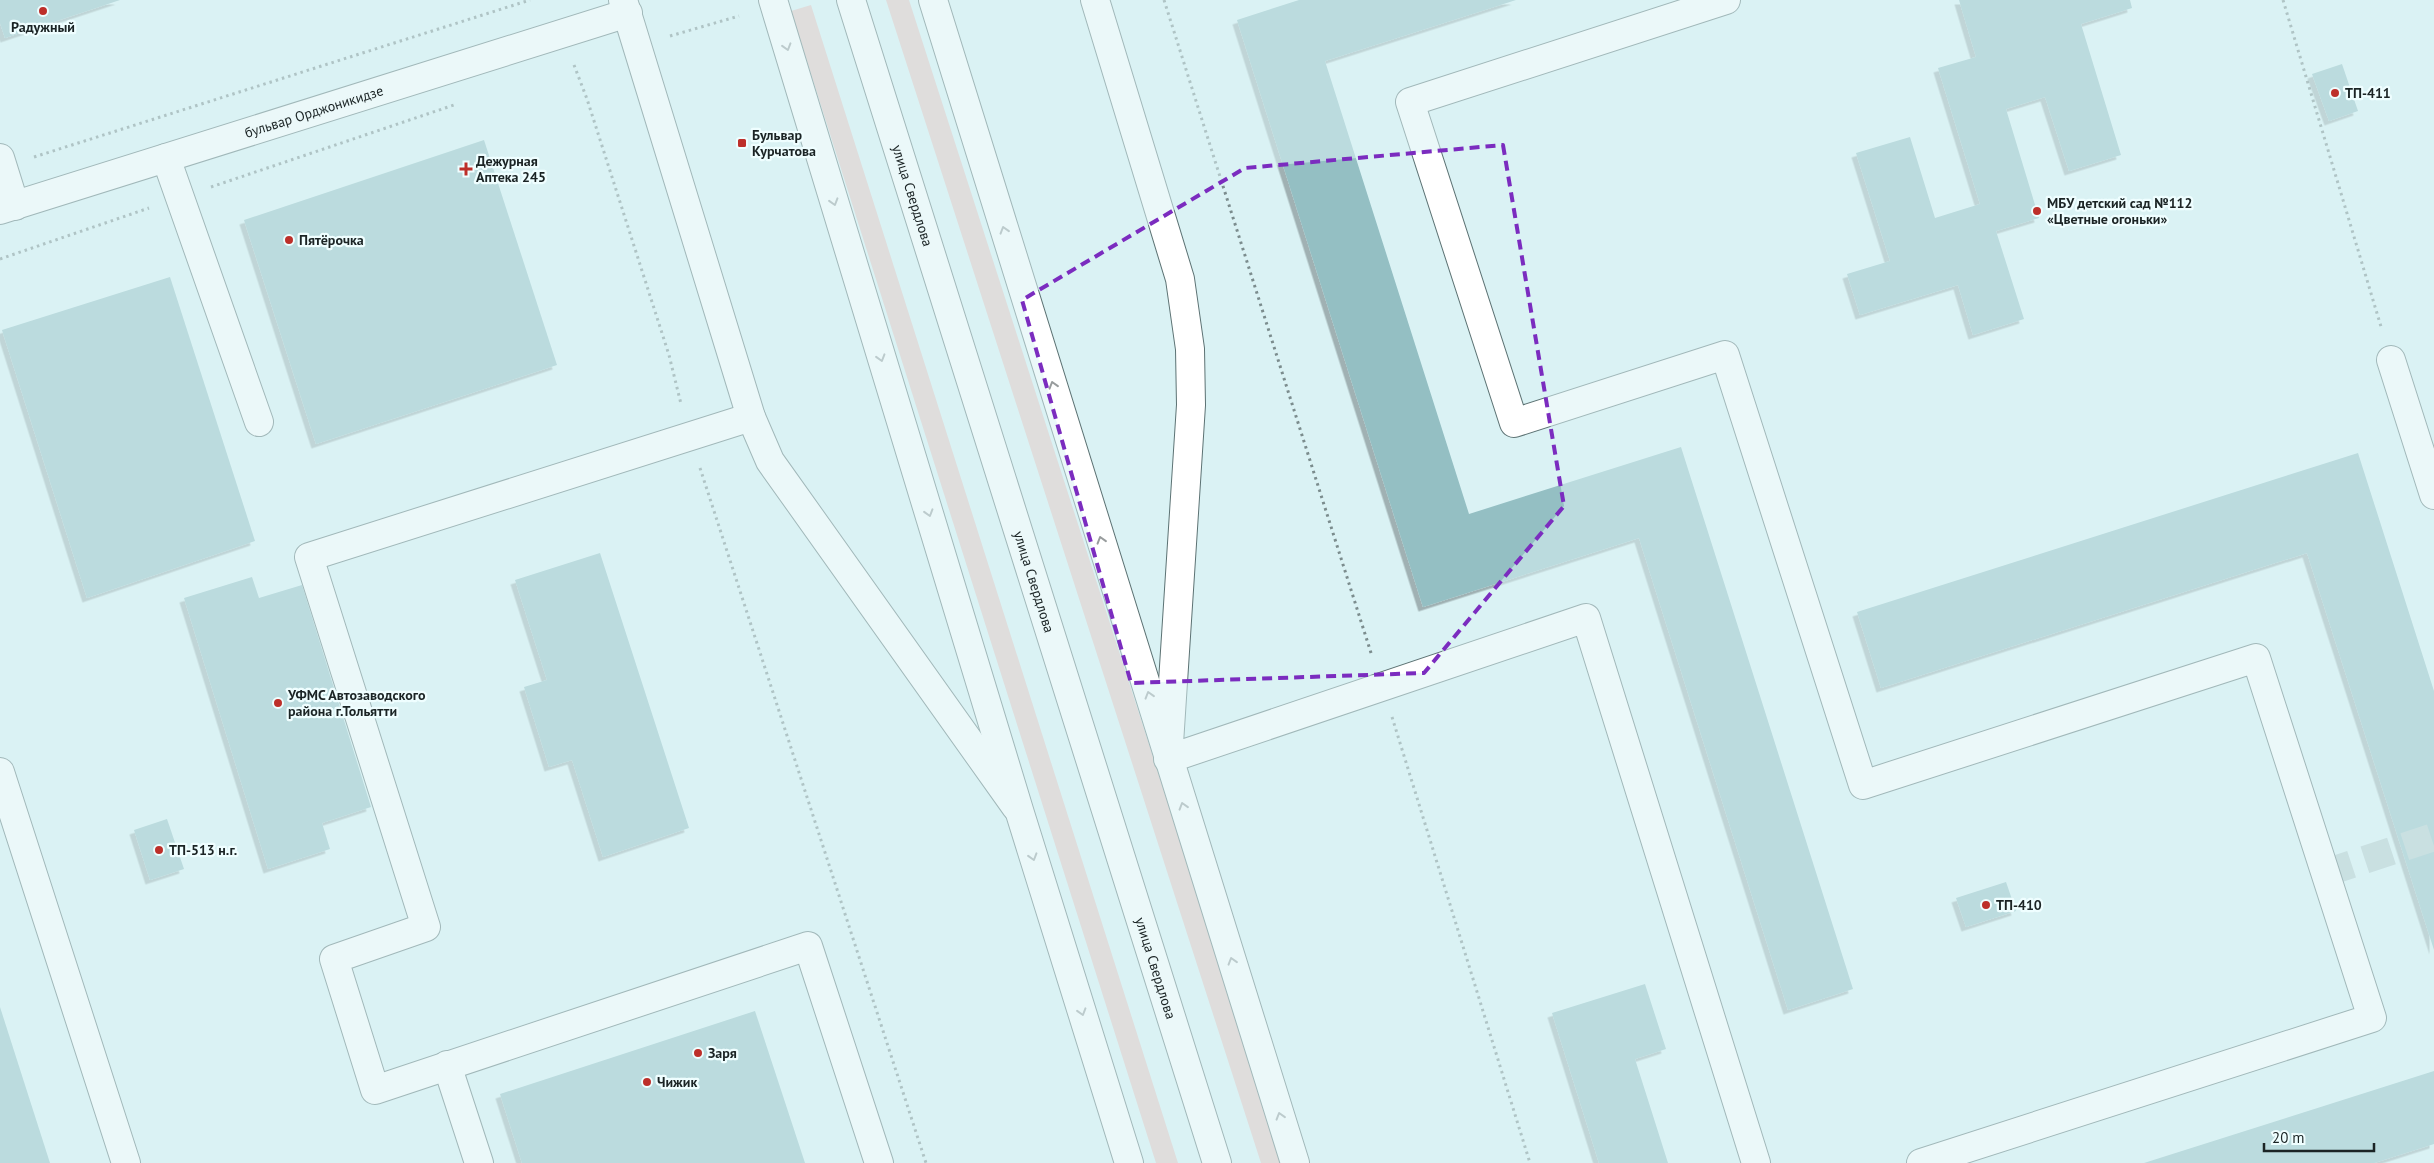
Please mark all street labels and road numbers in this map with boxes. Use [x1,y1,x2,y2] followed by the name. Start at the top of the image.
[242,81,385,142] street label: бульвар Орджоникидзе
[888,142,937,249] street label: улица Свердлова
[1010,529,1059,635] street label: улица Свердлова
[1131,915,1180,1021] street label: улица Свердлова

